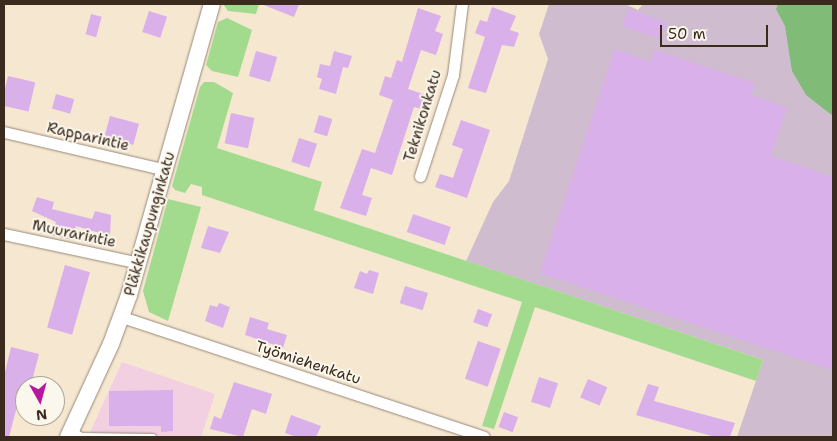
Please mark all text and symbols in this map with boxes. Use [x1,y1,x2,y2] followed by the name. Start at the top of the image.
[662,15,770,47] scale bar
[668,24,706,44] text: 50 m
[400,68,446,164] street label: Teknikonkatu
[45,119,131,155] street label: Rapparintie
[121,150,179,298] street label: Pläkkikaupunginkatu
[31,216,117,252] street label: Muurarintie
[253,338,363,388] street label: Työmiehenkatu
[15,376,65,426] north arrow
[35,405,48,425] text: N

